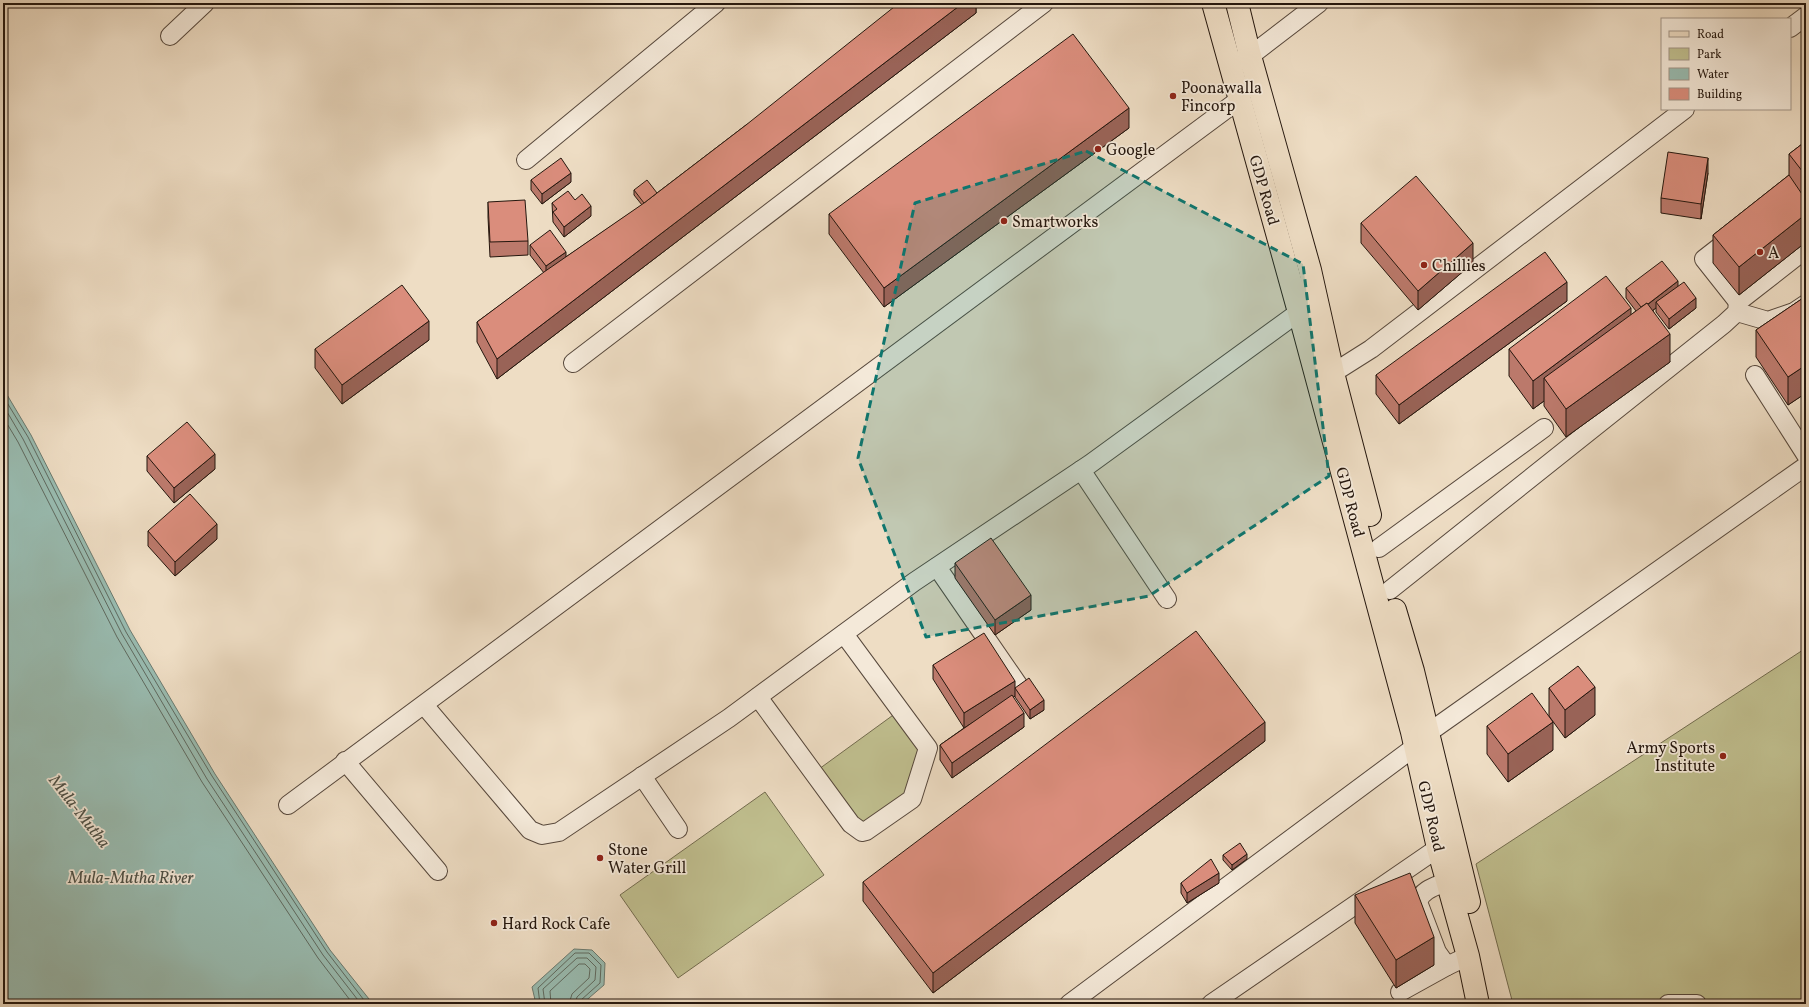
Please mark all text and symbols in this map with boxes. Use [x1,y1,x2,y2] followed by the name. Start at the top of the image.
[1661,18,1791,110] legend
[1697,27,1724,43] text: Road
[1697,47,1722,63] text: Park
[1697,67,1729,83] text: Water
[1181,78,1262,118] place label: Poonawalla Fincorp
[1697,87,1742,103] text: Building
[1168,91,1178,101] marker: Poonawalla Fincorp
[1106,140,1155,162] place label: Google
[1093,144,1103,154] marker: Google
[1243,153,1284,228] street label: GDP Road
[1012,212,1098,234] place label: Smartworks
[999,216,1009,226] marker: Smartworks
[1768,243,1779,265] place label: A
[1755,247,1765,257] marker: A
[1432,256,1486,278] place label: Chillies
[1419,260,1429,270] marker: Chillies
[1329,465,1369,540] street label: GDP Road
[1626,738,1715,778] place label: Army Sports Institute
[1718,751,1728,761] marker: Army Sports Institute
[42,770,115,853] water label: Mula-Mutha
[1411,779,1449,854] street label: GDP Road
[608,840,687,880] place label: Stone Water Grill
[595,853,605,863] marker: Stone Water Grill
[67,867,194,890] water label: Mula-Mutha River
[502,914,610,936] place label: Hard Rock Cafe
[489,918,499,928] marker: Hard Rock Cafe

